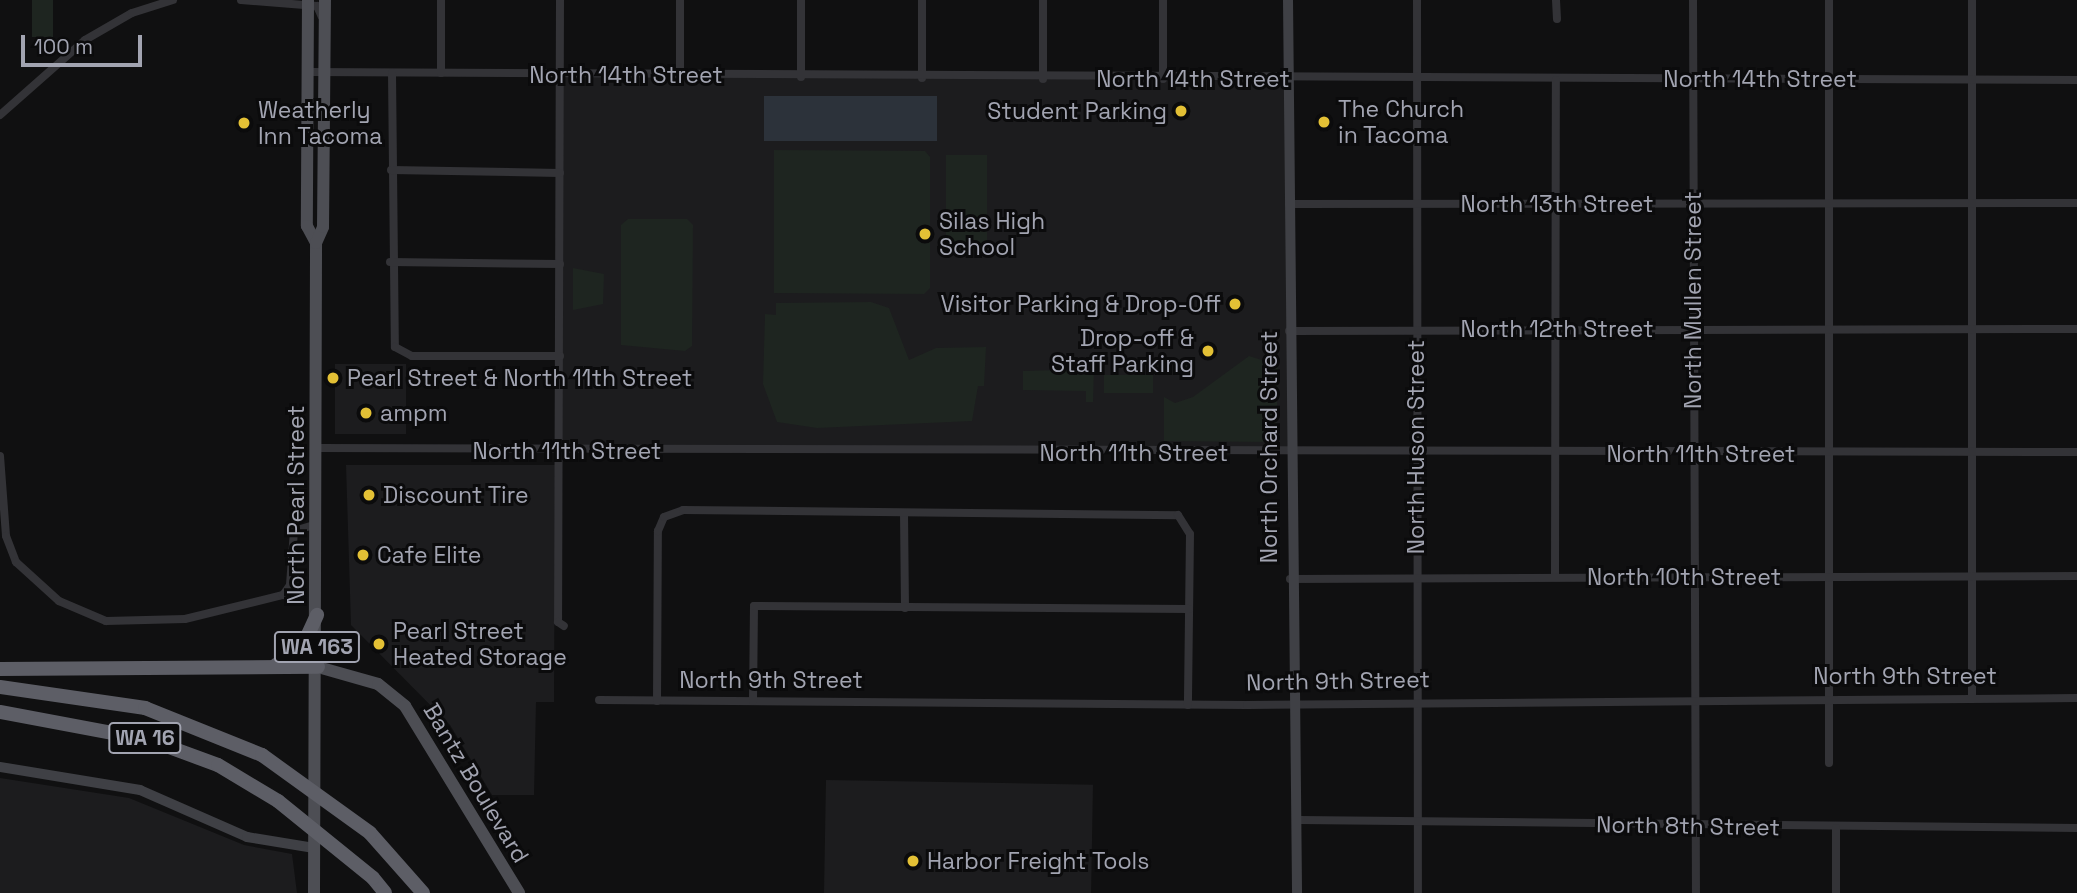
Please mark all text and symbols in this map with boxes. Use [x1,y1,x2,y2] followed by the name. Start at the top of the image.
[24,21,145,65] scale bar
[34,33,93,60] text: 100 m
[529,61,723,89] street label: North 14th Street
[1096,65,1290,93] street label: North 14th Street
[1663,65,1857,93] street label: North 14th Street
[1338,95,1464,149] place label: The Church in Tacoma
[258,96,383,150] place label: Weatherly Inn Tacoma
[987,97,1167,125] place label: Student Parking
[1173,103,1189,119] marker: Student Parking
[1316,114,1332,130] marker: The Church in Tacoma
[236,115,252,131] marker: Weatherly Inn Tacoma
[1460,190,1654,218] street label: North 13th Street
[1679,191,1707,409] street label: North Mullen Street
[939,207,1045,261] place label: Silas High School
[917,226,933,242] marker: Silas High School
[940,290,1221,318] place label: Visitor Parking & Drop-Off
[1227,296,1243,312] marker: Visitor Parking & Drop-Off
[1460,315,1654,343] street label: North 12th Street
[1051,324,1194,378] place label: Drop-off & Staff Parking
[1255,331,1283,563] street label: North Orchard Street
[1402,340,1430,554] street label: North Huson Street
[1200,343,1216,359] marker: Drop-off & Staff Parking
[347,364,692,392] place label: Pearl Street & North 11th Street
[325,370,341,386] marker: Pearl Street & North 11th Street
[380,399,448,427] place label: ampm
[282,405,310,605] street label: North Pearl Street
[358,405,374,421] marker: ampm
[473,437,661,465] street label: North 11th Street
[1040,439,1228,467] street label: North 11th Street
[1607,440,1795,468] street label: North 11th Street
[383,481,529,509] place label: Discount Tire
[361,487,377,503] marker: Discount Tire
[377,541,481,569] place label: Cafe Elite
[355,547,371,563] marker: Cafe Elite
[1587,563,1781,591] street label: North 10th Street
[393,617,567,671] place label: Pearl Street Heated Storage
[273,630,361,664] road number: WA 163
[371,636,387,652] marker: Pearl Street Heated Storage
[1813,662,1997,690] street label: North 9th Street
[679,666,863,694] street label: North 9th Street
[1246,666,1430,696] street label: North 9th Street
[417,698,535,868] street label: Bantz Boulevard
[106,720,184,756] road number: WA 16
[1596,811,1780,841] street label: North 8th Street
[927,847,1150,875] place label: Harbor Freight Tools
[905,853,921,869] marker: Harbor Freight Tools

